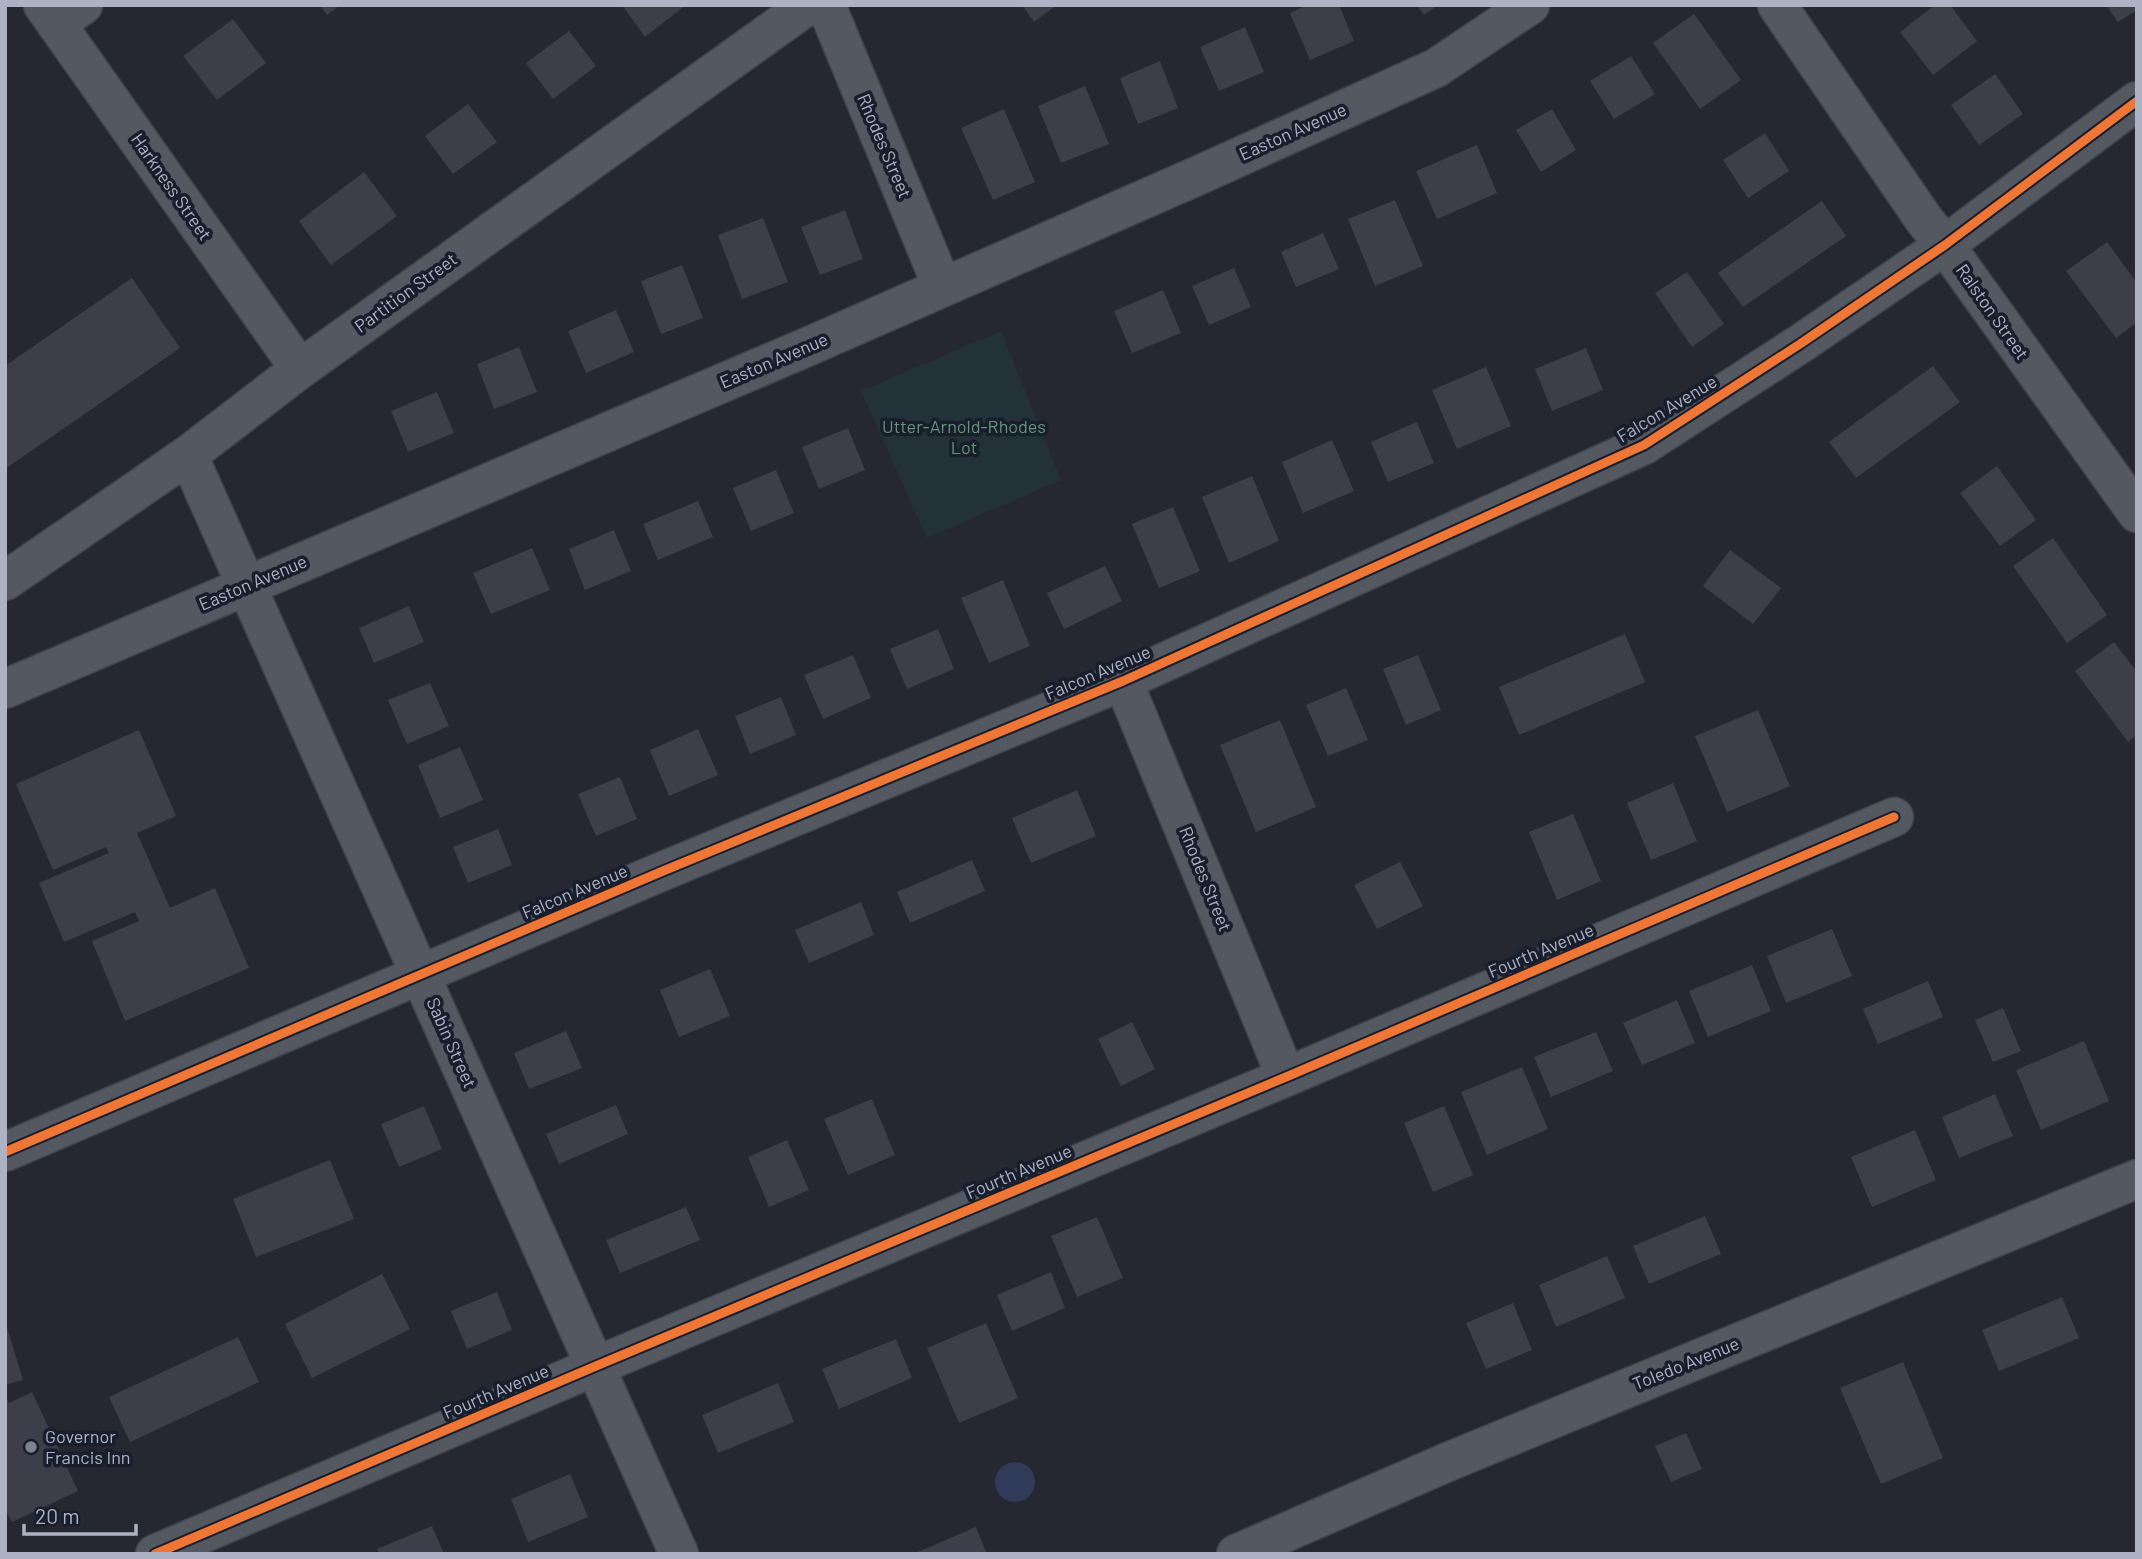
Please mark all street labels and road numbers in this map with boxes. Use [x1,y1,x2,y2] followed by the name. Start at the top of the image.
[853,90,917,201] street label: Rhodes Street
[1235,98,1350,165] street label: Easton Avenue
[127,129,217,244] street label: Harkness Street
[350,248,461,337] street label: Partition Street
[1952,259,2034,363] street label: Ralston Street
[716,327,831,393] street label: Easton Avenue
[1613,370,1720,447] street label: Falcon Avenue
[195,549,310,615] street label: Easton Avenue
[1041,640,1154,704] street label: Falcon Avenue
[1175,823,1237,934] street label: Rhodes Street
[518,859,631,923] street label: Falcon Avenue
[1484,918,1597,982] street label: Fourth Avenue
[422,994,482,1091] street label: Sabin Street
[962,1139,1075,1203] street label: Fourth Avenue
[1629,1332,1742,1394] street label: Toledo Avenue
[439,1359,552,1423] street label: Fourth Avenue

